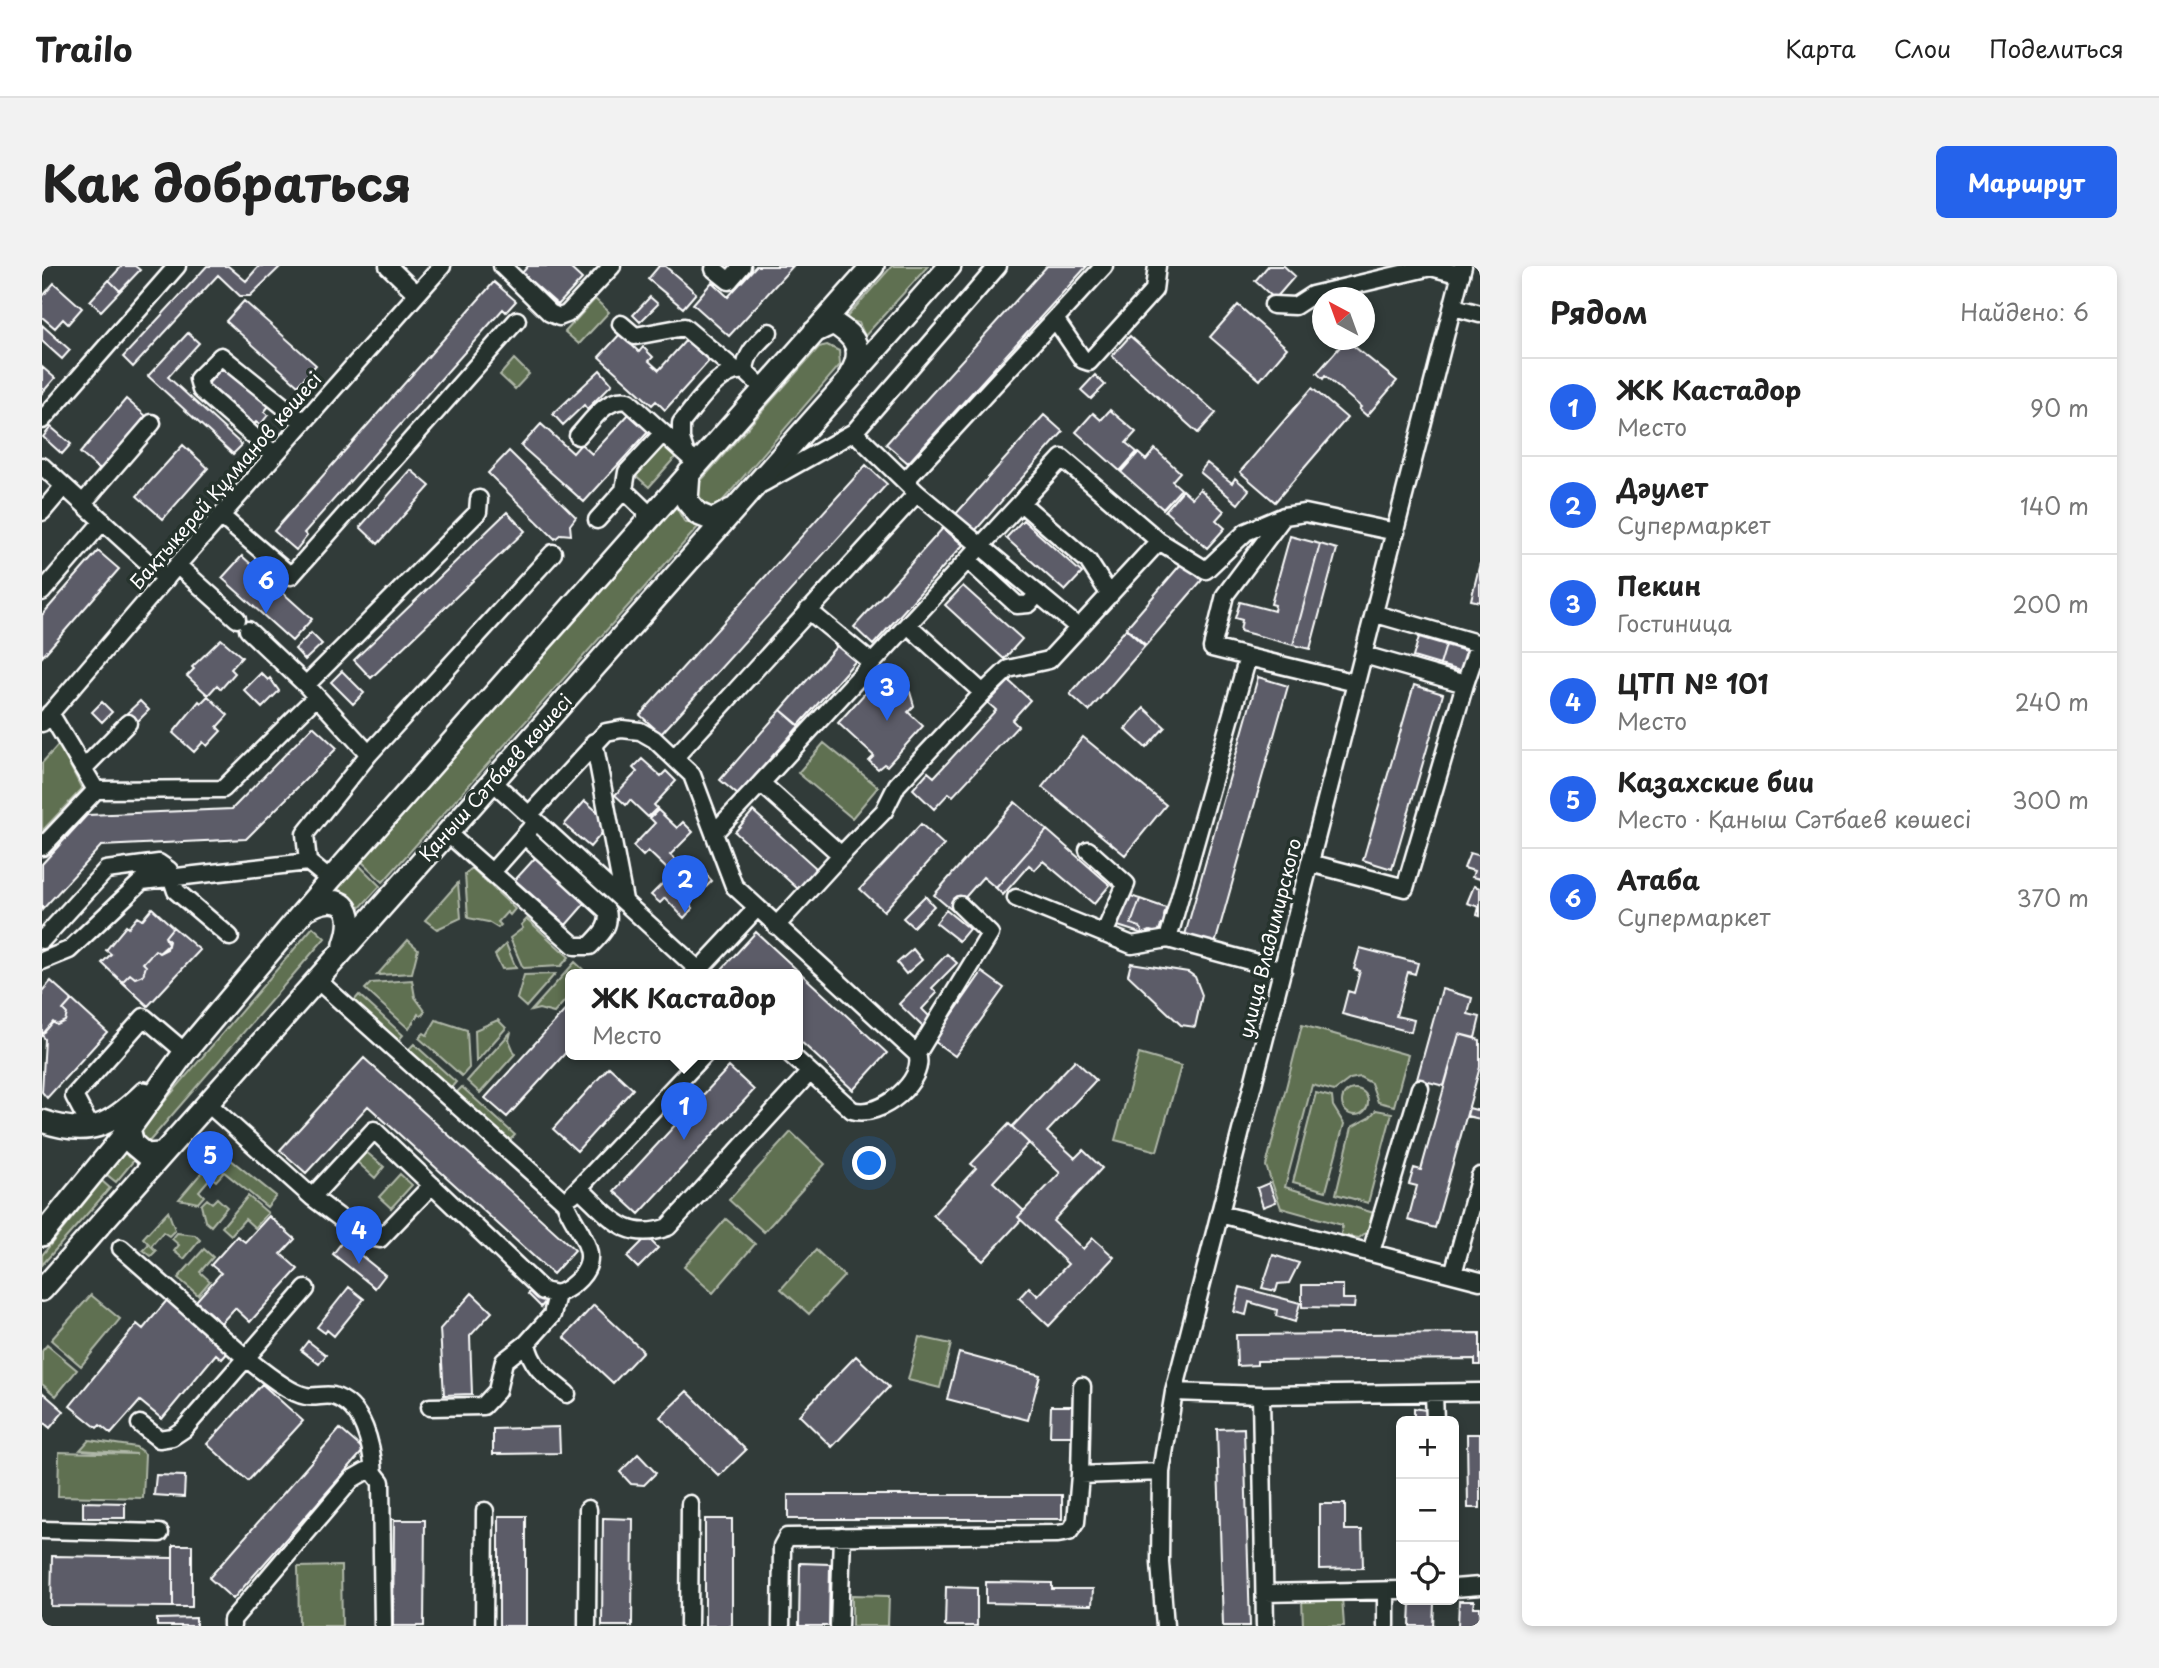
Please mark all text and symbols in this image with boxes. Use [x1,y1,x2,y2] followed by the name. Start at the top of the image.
[35,23,132,73] text: Trailo
[1785,30,1856,66] text: Карта
[1894,30,1951,66] text: Слои
[1989,30,2124,66] text: Поделиться
[42,145,412,219] text: Как добраться
[1936,146,2117,218] button: Маршрут
[1312,287,1375,350] north arrow
[1550,289,1648,334] text: Рядом
[1960,294,2089,329] text: Найдено: 6
[123,365,327,595] street label: Бақтыкерей Құлманов көшесі
[1617,370,1801,409] text: ЖК Кастадор
[1568,390,1579,425] text: 1
[2030,390,2089,425] text: 90 m
[1617,409,1687,444] text: Место
[1617,468,1708,507] text: Дәулет
[1565,488,1581,523] text: 2
[2020,488,2089,523] text: 140 m
[1617,507,1771,542] text: Супермаркет
[243,556,289,614] pin: 6
[1617,566,1701,605] text: Пекин
[1565,586,1581,621] text: 3
[2012,586,2089,621] text: 200 m
[1617,605,1732,640] text: Гостиница
[864,663,910,721] pin: 3
[1617,664,1768,703] text: ЦТП № 101
[1565,684,1581,719] text: 4
[2015,684,2089,719] text: 240 m
[412,687,578,867] street label: Қаныш Сәтбаев көшесі
[1617,703,1687,738] text: Место
[1617,762,1814,801] text: Казахские бии
[1566,782,1580,817] text: 5
[2012,782,2089,817] text: 300 m
[1617,801,1971,836] text: Место · Қаныш Сәтбаев көшесі
[1231,835,1307,1041] street label: улица Владимирского
[662,855,708,913] pin: 2
[1617,860,1700,899] text: Атаба
[1565,880,1581,915] text: 6
[2016,880,2089,915] text: 370 m
[1617,899,1771,934] text: Супермаркет
[565,969,803,1060] popup
[592,978,776,1017] text: ЖК Кастадор
[592,1017,662,1052] text: Место
[661,1082,707,1140] pin: 1
[187,1131,233,1189] pin: 5
[852,1146,886,1180] your location
[336,1206,382,1264] pin: 4
[1396,1416,1459,1605] map controls
[1396,1416,1459,1479] button: +
[1396,1479,1459,1542] button: −
[1396,1542,1459,1605] button: locate

